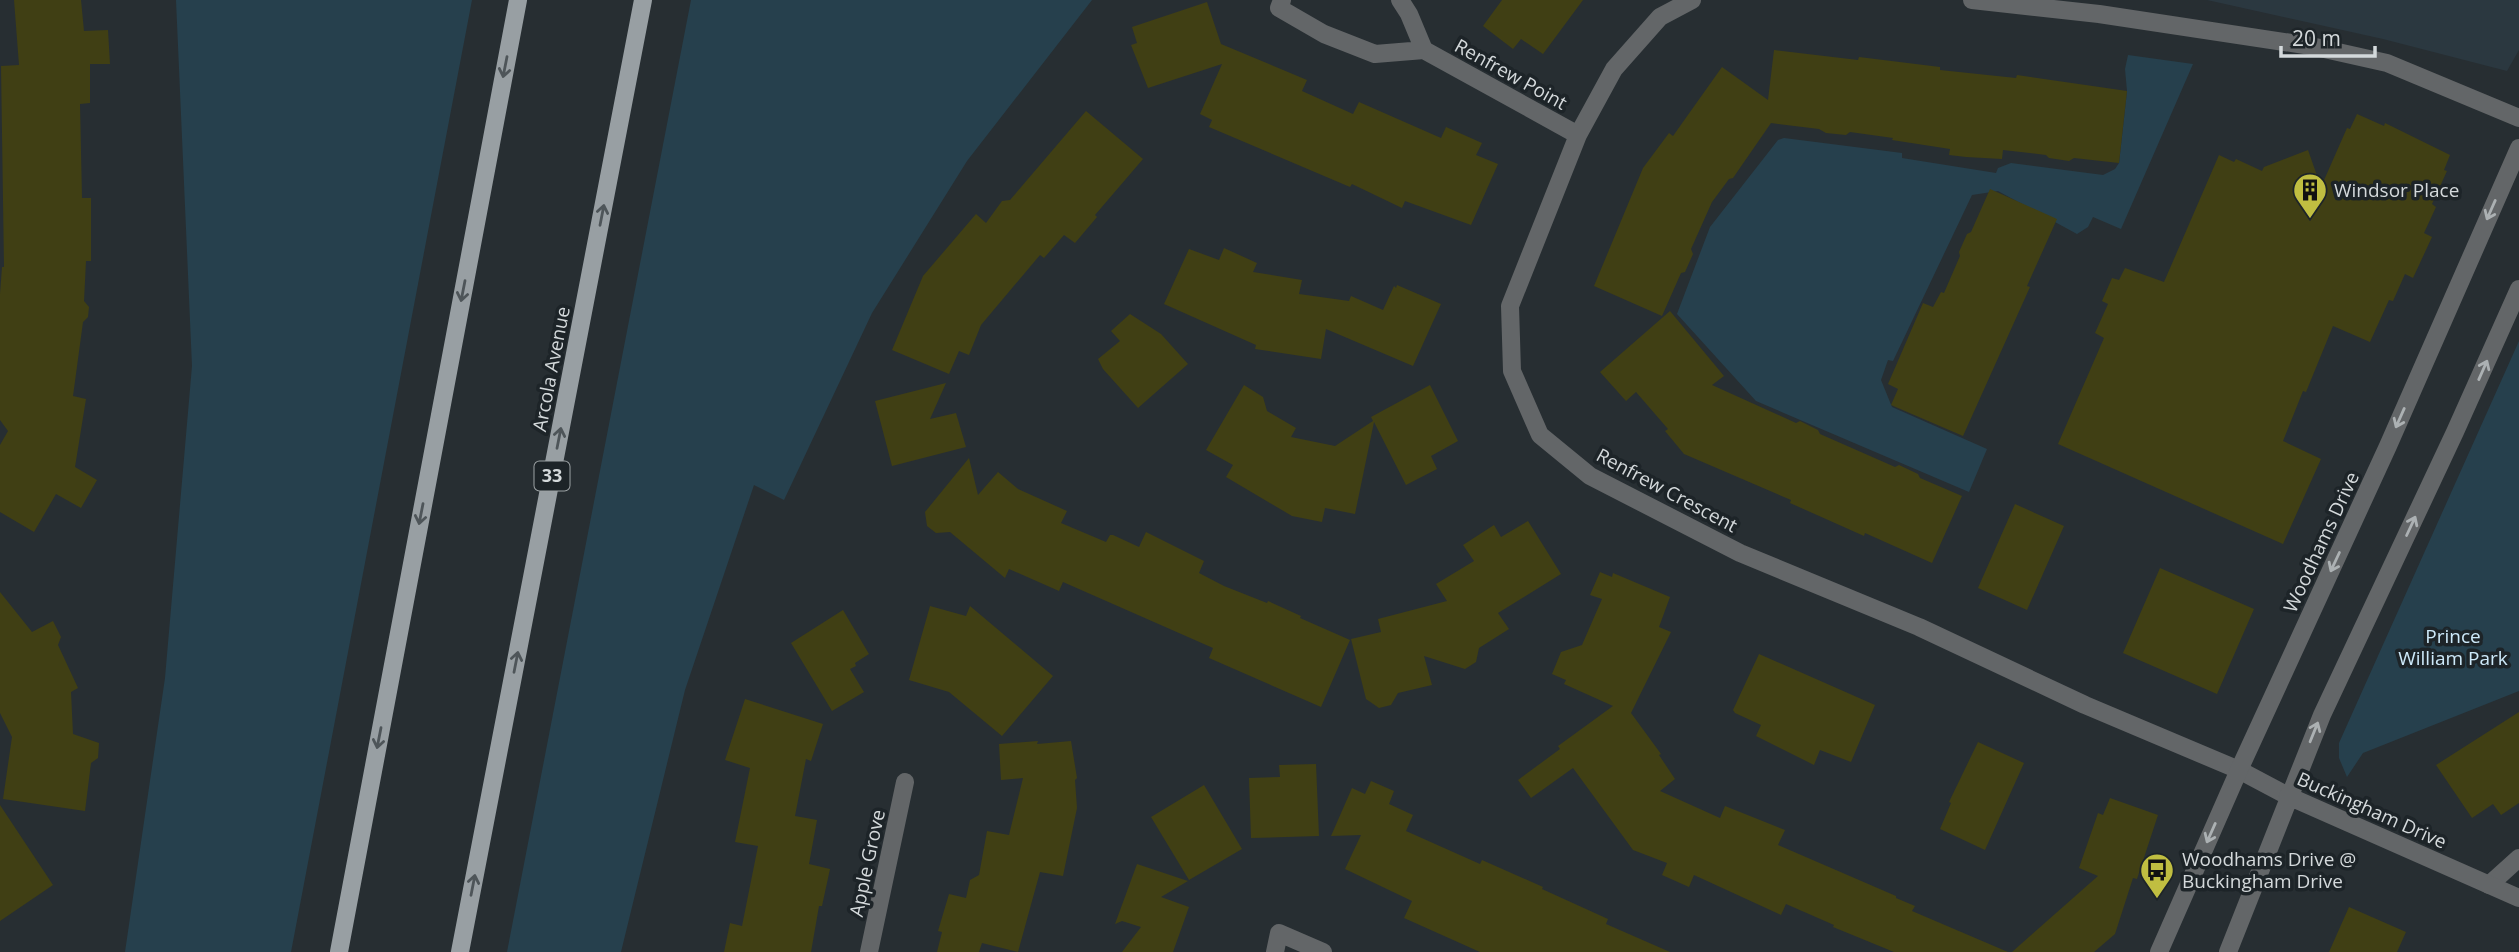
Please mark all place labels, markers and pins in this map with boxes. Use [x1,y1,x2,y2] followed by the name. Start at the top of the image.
[2291,171,2329,220] building icon: Windsor Place
[2334,177,2459,203] place label: Windsor Place
[2182,846,2356,894] place label: Woodhams Drive @ Buckingham Drive
[2138,851,2176,900] bus stop icon: Woodhams Drive @ Buckingham Drive

